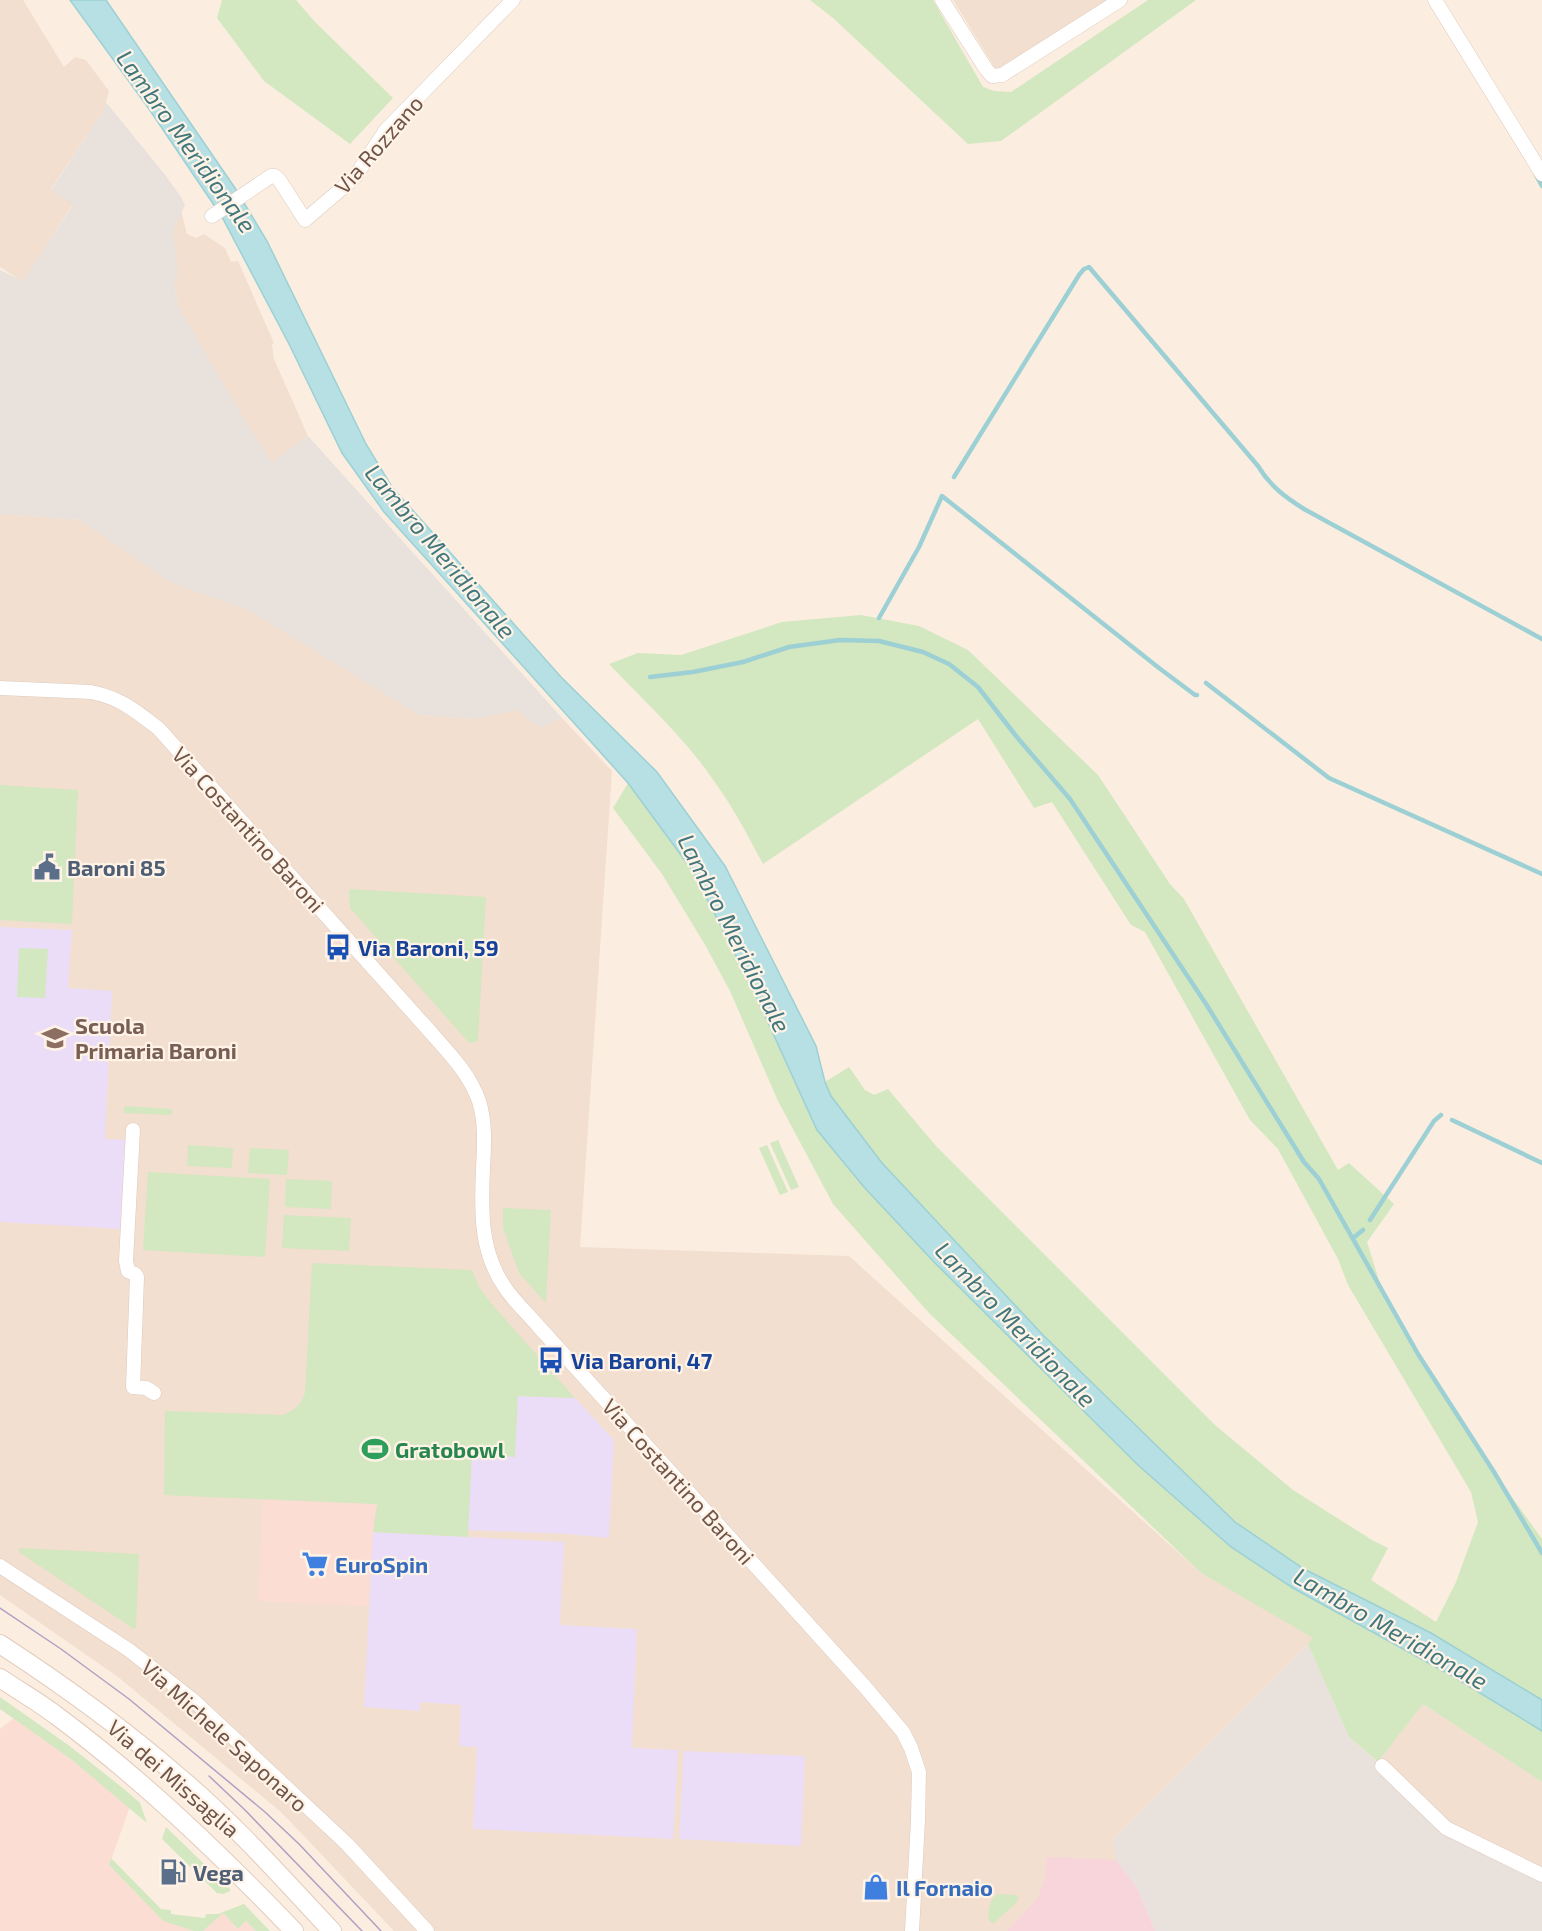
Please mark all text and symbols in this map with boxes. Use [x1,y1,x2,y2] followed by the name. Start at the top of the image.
[111,44,263,238] water label: Lambro Meridionale
[328,90,428,198] street label: Via Rozzano
[360,458,523,644] water label: Lambro Meridionale
[168,741,330,917] street label: Via Costantino Baroni
[672,829,798,1037] water label: Lambro Meridionale
[32,852,62,882] public building icon: Baroni 85
[67,854,166,880] place label: Baroni 85
[323,932,353,962] bus stop icon: Via Baroni, 59
[358,934,499,960] place label: Via Baroni, 59
[75,1012,237,1063] place label: Scuola Primaria Baroni
[40,1023,70,1053] school or university icon: Scuola Primaria Baroni
[930,1235,1103,1413] water label: Lambro Meridionale
[536,1345,566,1375] bus stop icon: Via Baroni, 47
[571,1347,713,1373] place label: Via Baroni, 47
[598,1393,760,1569] street label: Via Costantino Baroni
[360,1434,390,1464] sports icon: Gratobowl
[395,1436,506,1462] place label: Gratobowl
[300,1549,330,1579] supermarket icon: EuroSpin
[335,1551,428,1577] place label: EuroSpin
[1289,1561,1493,1695] water label: Lambro Meridionale
[137,1653,313,1817] street label: Via Michele Saponaro
[103,1714,245,1842] street label: Via dei Missaglia
[158,1857,188,1887] fuel station icon: Vega
[193,1859,244,1885] place label: Vega
[861,1872,891,1902] shop icon: Il Fornaio
[896,1874,993,1900] place label: Il Fornaio

